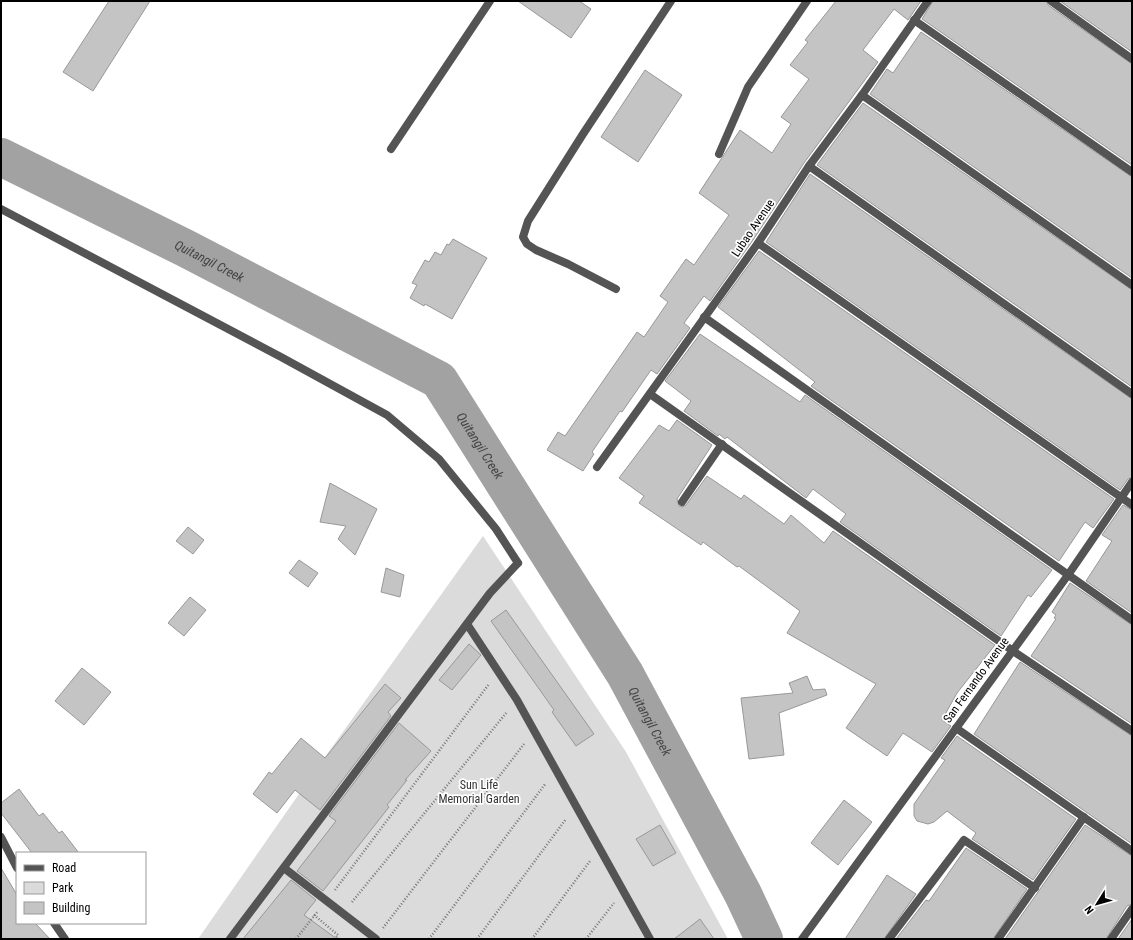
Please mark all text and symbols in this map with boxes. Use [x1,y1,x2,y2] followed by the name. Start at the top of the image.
[729,196,778,259] street label: Lubao Avenue
[172,237,247,286] water label: Quitangil Creek
[453,410,507,482] water label: Quitangil Creek
[940,634,1012,725] street label: San Fernando Avenue
[625,684,675,759] water label: Quitangil Creek
[438,778,520,806] park label: Sun Life Memorial Garden
[16,852,146,924] legend
[52,861,76,875] text: Road
[52,881,74,895] text: Park
[1077,884,1117,924] north arrow
[52,901,90,915] text: Building
[1082,903,1097,916] text: N

